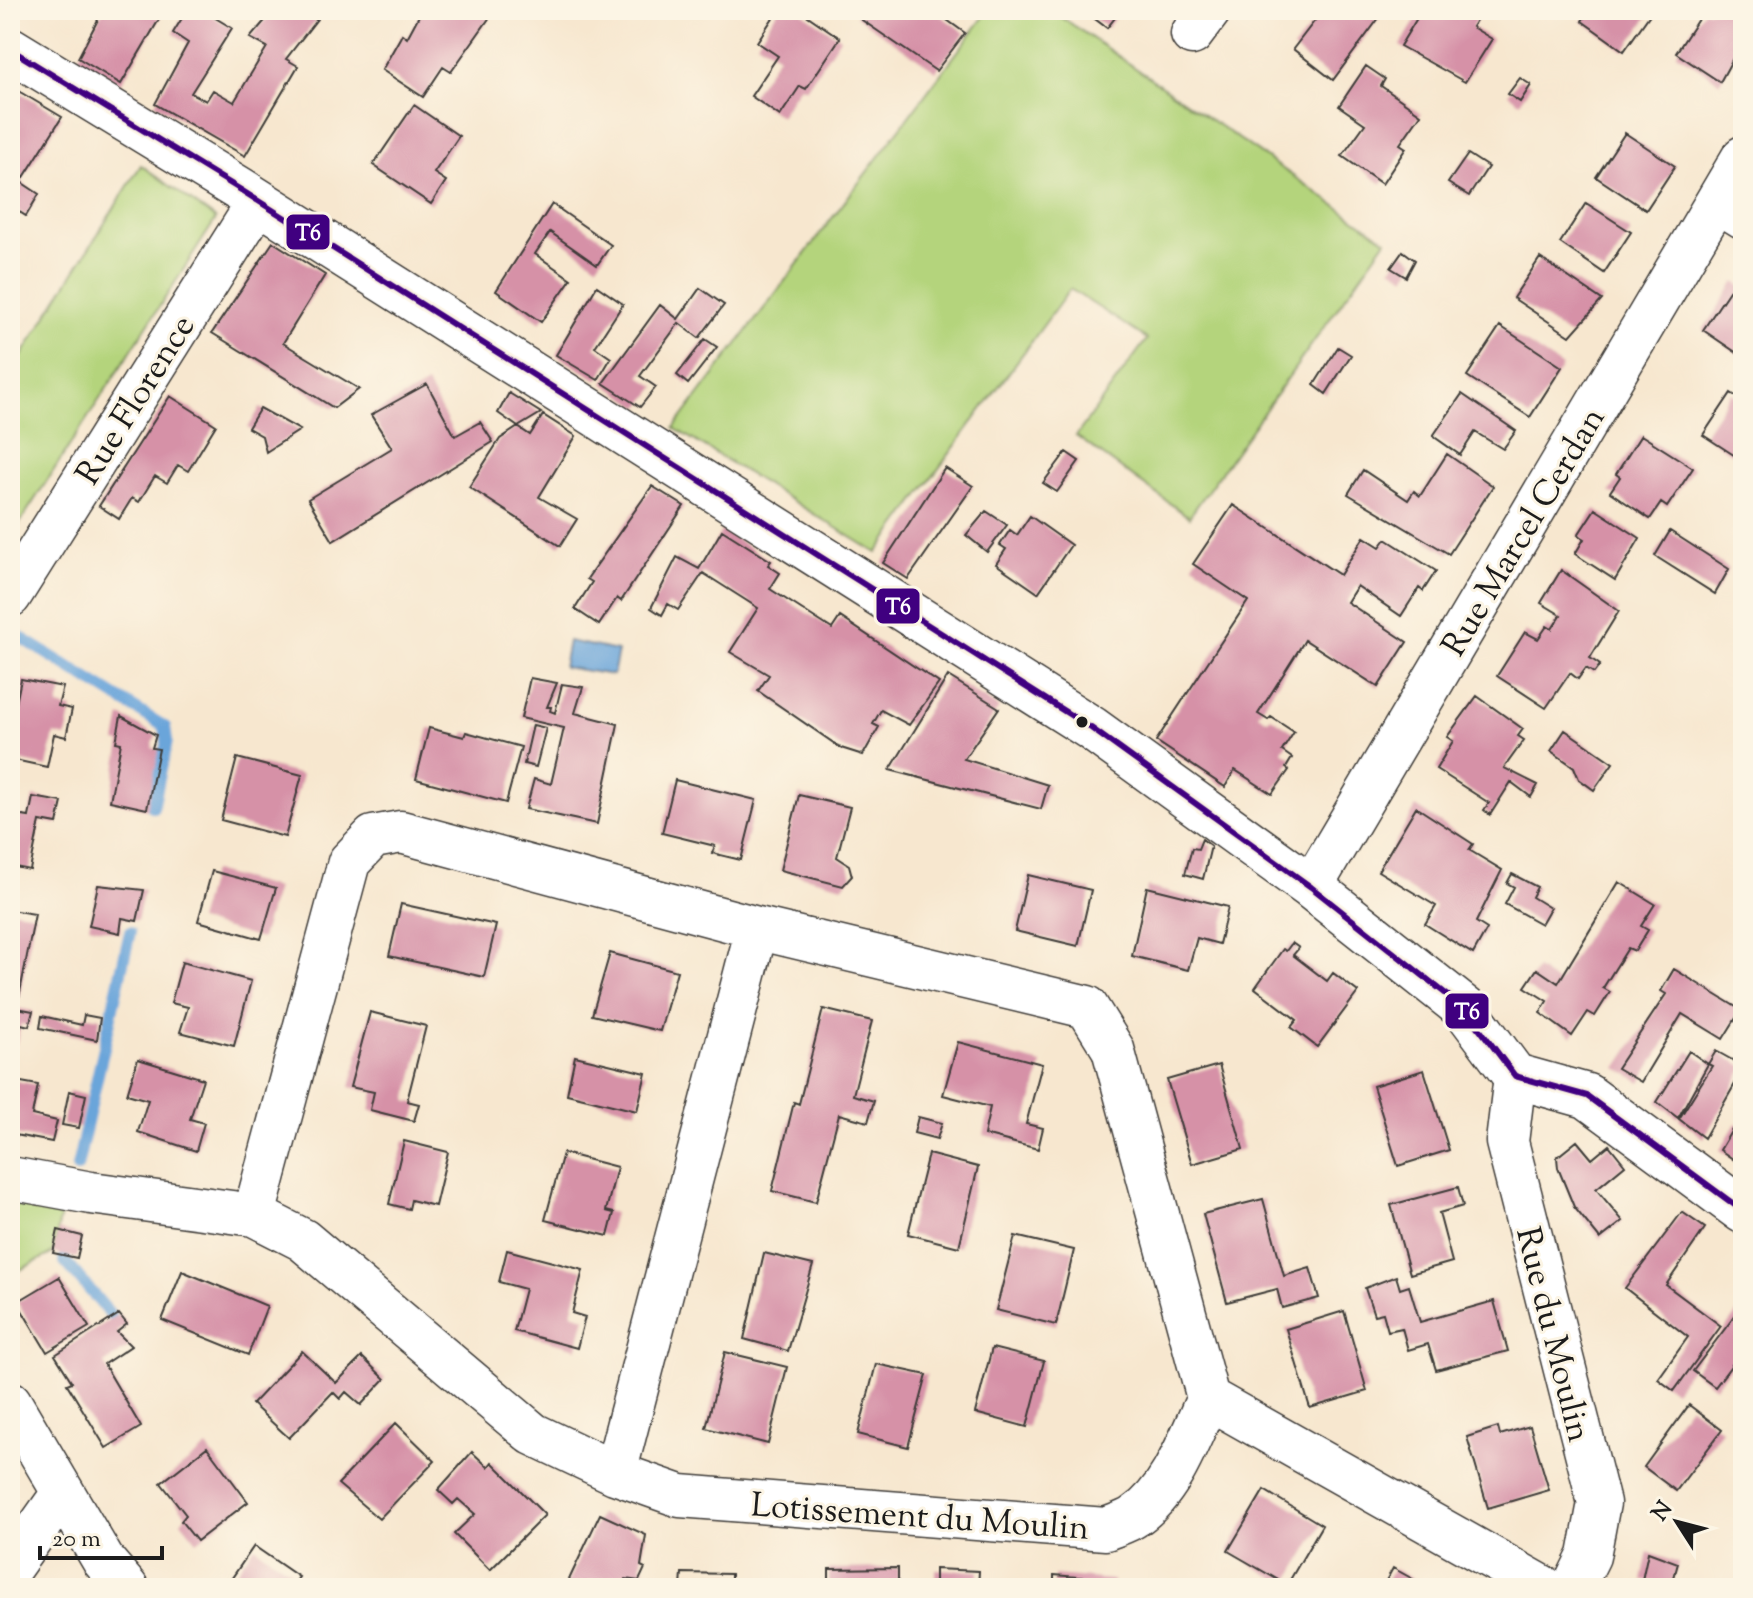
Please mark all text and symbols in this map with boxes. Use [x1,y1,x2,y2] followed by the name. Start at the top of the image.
[285,213,331,251] line badge: T6
[295,219,321,251] text: T6
[65,306,209,495] street label: Rue Florence
[1431,399,1619,667] street label: Rue Marcel Cerdan
[875,587,921,625] line badge: T6
[885,593,911,625] text: T6
[1074,714,1090,730] unlabelled marker
[1444,992,1490,1030] line badge: T6
[1454,998,1480,1030] text: T6
[1501,1222,1602,1447] street label: Rue du Moulin
[749,1482,1090,1555] street label: Lotissement du Moulin
[1637,1482,1717,1562] north arrow
[1645,1495,1682,1529] text: N
[40,1510,162,1560] scale bar
[52,1523,101,1557] text: 20 m

